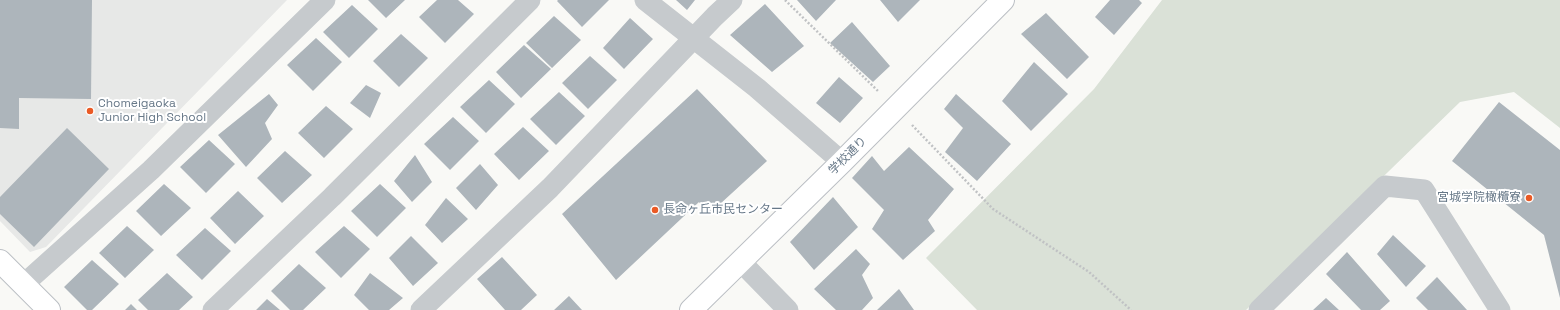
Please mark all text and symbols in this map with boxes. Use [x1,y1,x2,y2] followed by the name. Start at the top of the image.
[98,97,206,125] place label: Chomeigaoka Junior High School
[85,106,95,116] marker: Chomeigaoka Junior High School
[826,134,870,178] street label: 学校通り
[1437,191,1521,205] place label: 宮城学院橄欖寮
[1524,193,1534,203] marker: 宮城学院橄欖寮
[663,203,783,217] place label: 長命ヶ丘市民センター
[650,205,660,215] marker: 長命ヶ丘市民センター

